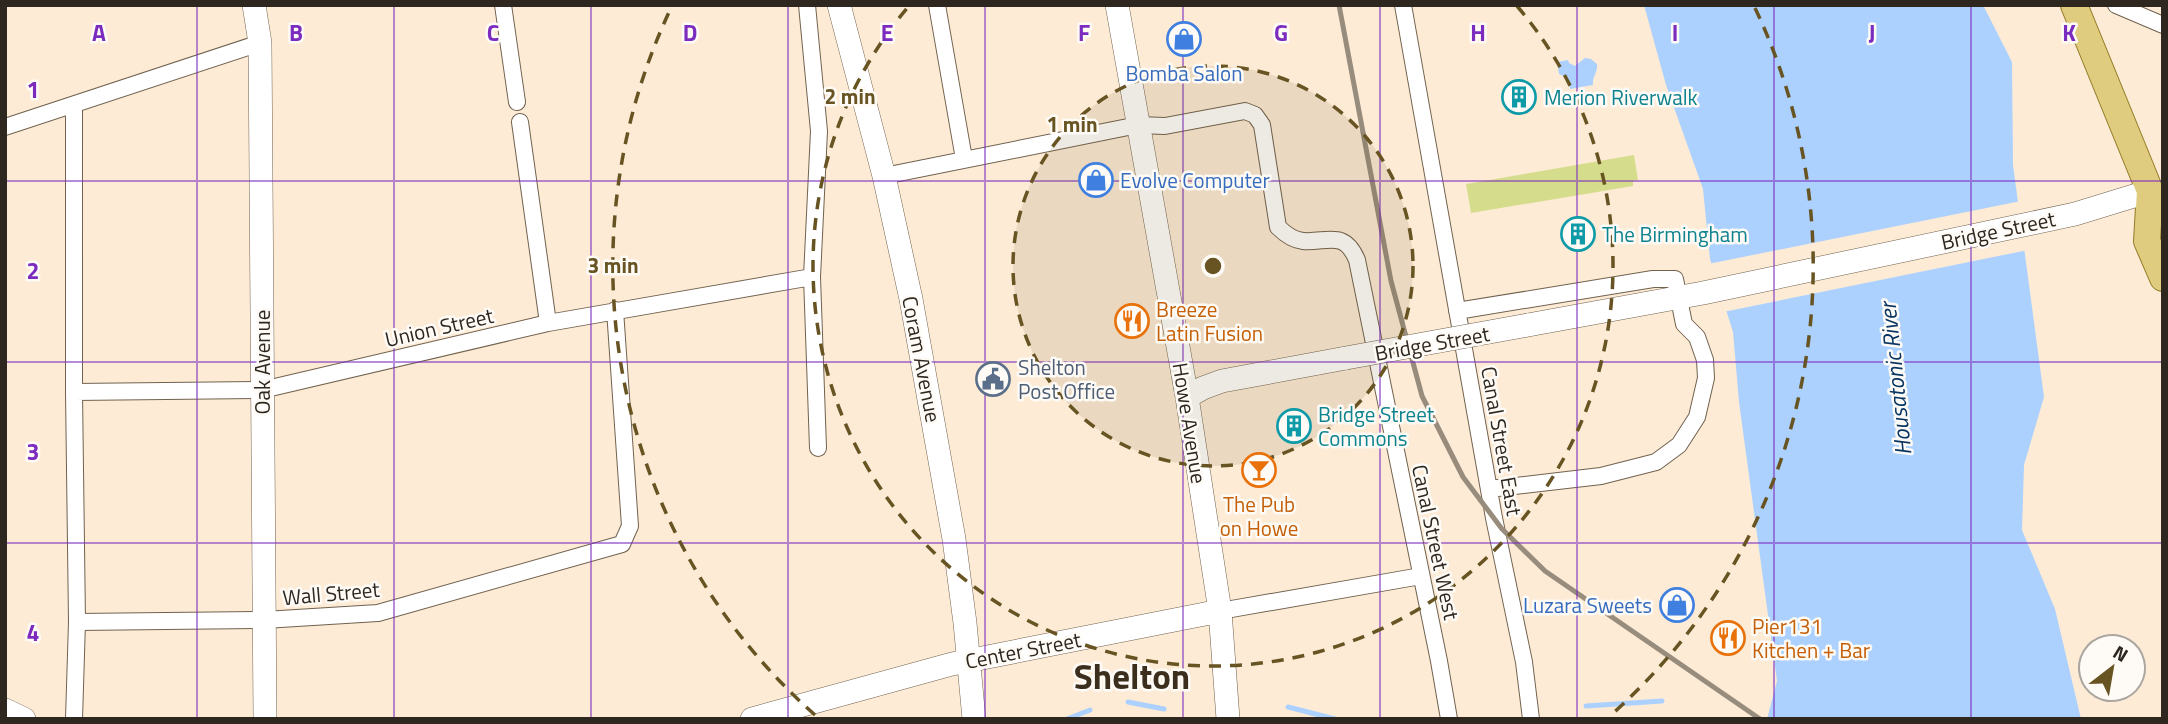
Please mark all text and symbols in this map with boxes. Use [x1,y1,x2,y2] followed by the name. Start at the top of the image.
[92,15,106,50] text: A
[289,15,303,50] text: B
[487,15,499,50] text: C
[683,15,697,50] text: D
[881,15,893,50] text: E
[1078,15,1090,50] text: F
[1274,15,1288,50] text: G
[1470,15,1486,50] text: H
[1672,15,1678,50] text: I
[1869,15,1875,50] text: J
[2062,15,2076,50] text: K
[1165,20,1203,58] shop icon: Bomba Salon
[1126,57,1242,89] place label: Bomba Salon
[27,72,39,107] text: 1
[1500,78,1538,116] building icon: Merion Riverwalk
[824,80,876,112] text: 2 min
[1544,81,1698,113] place label: Merion Riverwalk
[1046,108,1098,140] text: 1 min
[1077,161,1115,199] shop icon: Evolve Computer
[1120,164,1270,196] place label: Evolve Computer
[1938,202,2059,258] street label: Bridge Street
[1559,215,1597,253] building icon: The Birmingham
[1602,218,1748,250] place label: The Birmingham
[587,249,639,281] text: 3 min
[27,253,39,288] text: 2
[1201,254,1225,278] centre of rings
[894,293,950,425] street label: Coram Avenue
[1156,293,1263,349] place label: Breeze Latin Fusion
[1869,298,1920,457] water label: Housatonic River
[382,299,497,355] street label: Union Street
[1113,302,1151,340] restaurant icon: Breeze Latin Fusion
[246,310,278,414] street label: Oak Avenue
[1372,317,1493,369] street label: Bridge Street
[1018,351,1115,407] place label: Shelton Post Office
[974,360,1012,398] public building icon: Shelton Post Office
[1165,360,1215,486] street label: Howe Avenue
[1473,364,1531,519] street label: Canal Street East
[1318,398,1435,454] place label: Bridge Street Commons
[1275,407,1313,445] building icon: Bridge Street Commons
[27,434,39,469] text: 3
[1240,451,1278,489] bar icon: The Pub on Howe
[1404,461,1468,623] street label: Canal Street West
[1220,488,1298,544] place label: The Pub on Howe
[281,573,381,613] street label: Wall Street
[1658,586,1696,624] shop icon: Luzara Sweets
[1523,589,1652,621] place label: Luzara Sweets
[1752,610,1870,666] place label: Pier131 Kitchen + Bar
[27,615,39,650] text: 4
[1709,619,1747,657] restaurant icon: Pier131 Kitchen + Bar
[962,623,1084,677] street label: Center Street
[2077,633,2147,703] north arrow
[2108,637,2134,669] text: N
[1074,649,1190,703] district label: Shelton

